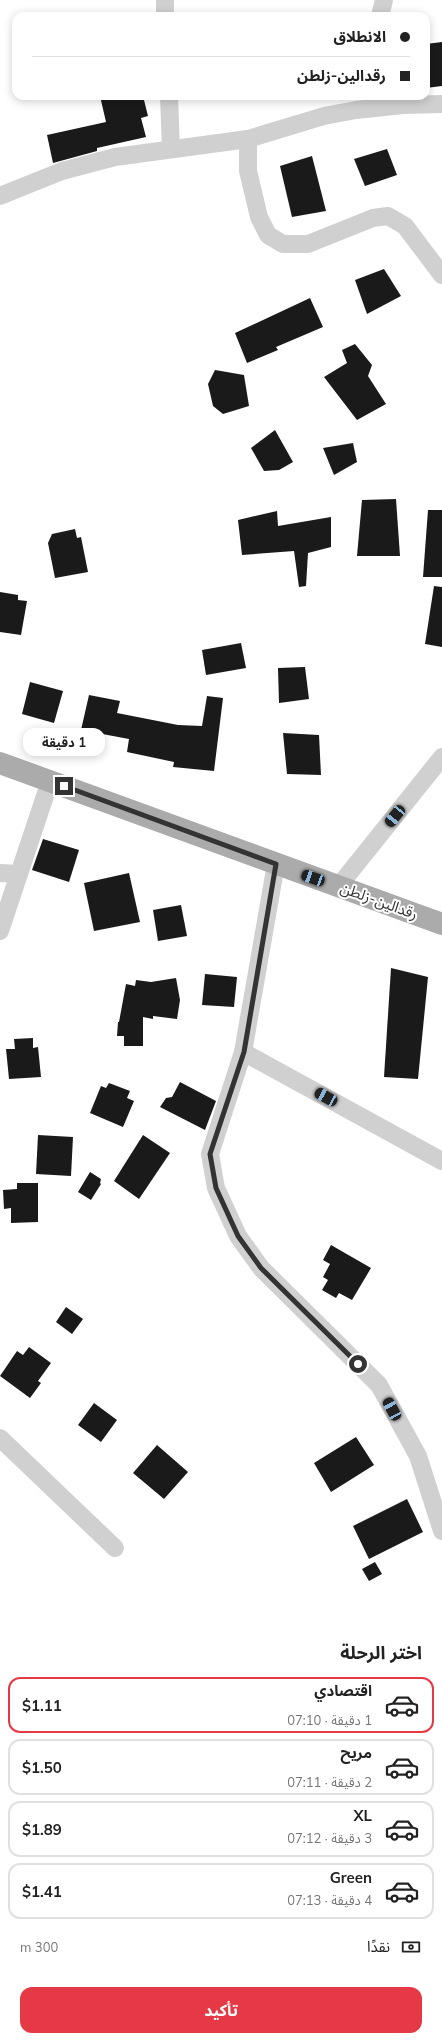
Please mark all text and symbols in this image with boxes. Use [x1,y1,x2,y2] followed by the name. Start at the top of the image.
[334,27,386,46] text: الانطلاق
[297,66,386,85] text: رقدالين-زلطن
[23,728,105,756] callout: 1 دقيقة
[42,734,86,750] text: 1 دقيقة
[55,777,73,795] route end
[383,803,407,829] car
[300,868,326,888] car
[338,878,420,923] street label: رقدالين-زلطن
[313,1086,339,1108] car
[349,1355,367,1373] route start
[381,1396,403,1422] car
[340,1641,422,1664] text: اختر الرحلة
[314,1681,372,1700] text: اقتصادي
[384,1687,420,1723] icon: car
[22,1696,62,1715] text: $1.11
[287,1712,372,1728] text: 1 دقيقة · 07:10
[340,1743,372,1762] text: مريح
[384,1749,420,1785] icon: car
[22,1758,62,1777] text: $1.50
[287,1774,372,1790] text: 2 دقيقة · 07:11
[354,1806,372,1825] text: XL
[384,1811,420,1847] icon: car
[22,1820,62,1839] text: $1.89
[287,1830,372,1846] text: 3 دقيقة · 07:12
[330,1868,372,1887] text: Green
[384,1873,420,1909] icon: car
[22,1882,62,1901] text: $1.41
[287,1892,372,1908] text: 4 دقيقة · 07:13
[400,1936,422,1958] icon: cash
[367,1937,390,1956] text: نقدًا
[20,1939,58,1955] text: 300 m
[20,1987,422,2033] button: تأكيد

